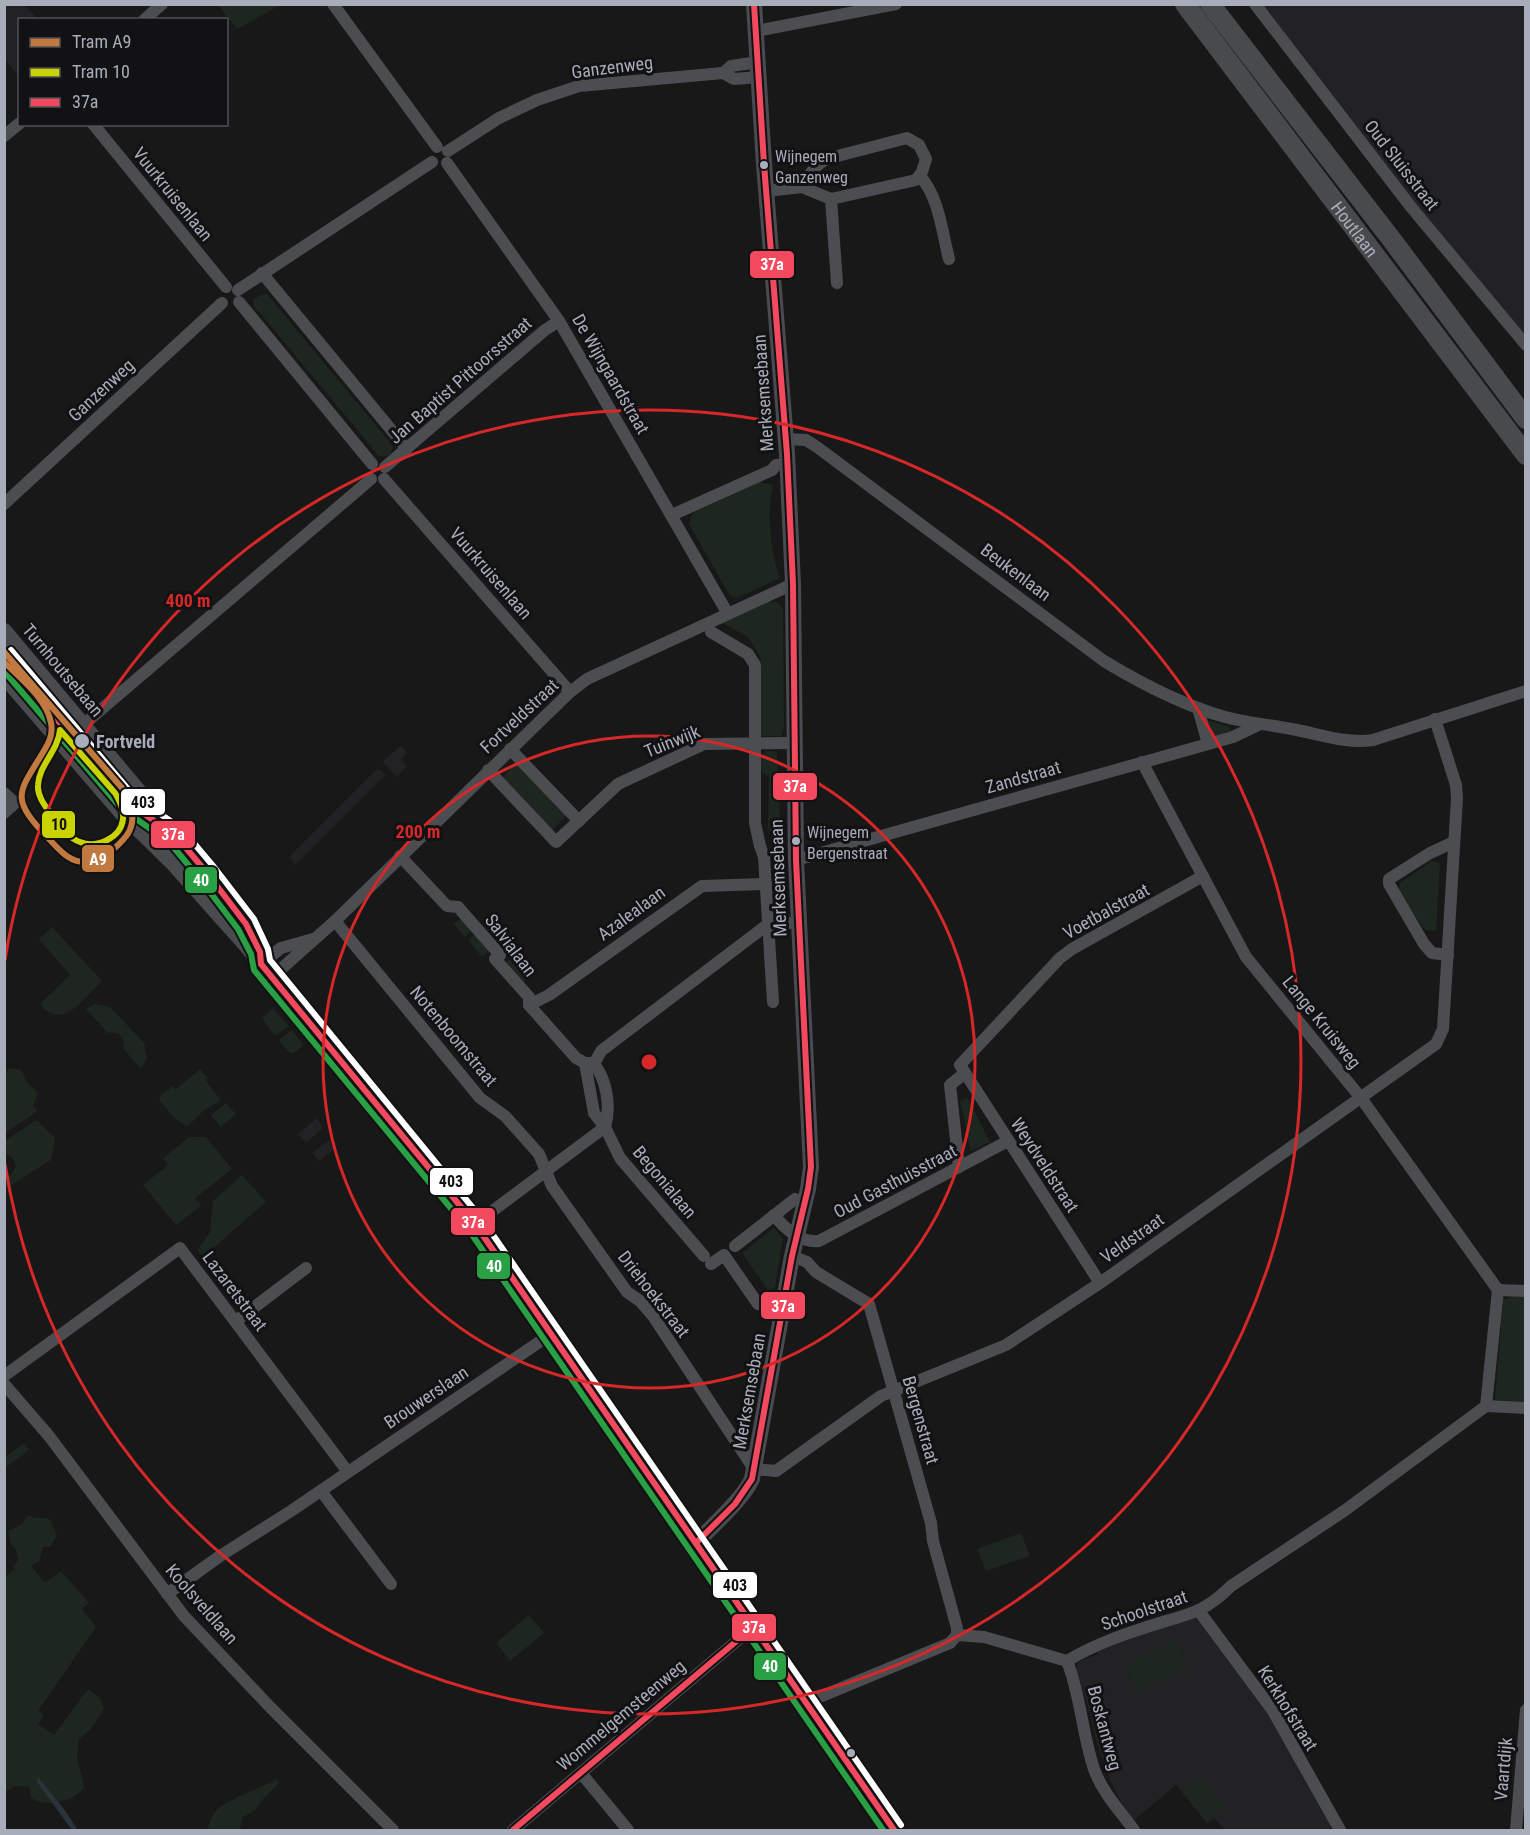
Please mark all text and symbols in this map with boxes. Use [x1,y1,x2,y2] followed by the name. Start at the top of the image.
[18,18,228,126] legend
[72,31,131,52] text: Tram A9
[570,52,654,82] street label: Ganzenweg
[72,61,130,82] text: Tram 10
[72,91,98,112] text: 37a
[1360,116,1444,214] street label: Oud Sluisstraat
[129,143,217,245] street label: Vuurkruisenlaan
[775,147,848,187] place label: Wijnegem Ganzenweg
[758,159,770,171] marker: Wijnegem Ganzenweg
[1327,197,1383,261] street label: Houtlaan
[749,250,795,279] line badge: 37a
[760,255,784,274] text: 37a
[568,310,654,438] street label: De Wijngaardstraat
[384,312,536,448] street label: Jan Baptist Pittoorsstraat
[748,334,778,452] street label: Merksemsebaan
[64,354,138,426] street label: Ganzenweg
[445,523,537,623] street label: Vuurkruisenlaan
[977,539,1055,605] street label: Beukenlaan
[166,590,210,611] text: 400 m
[18,619,108,721] street label: Turnhoutsebaan
[476,675,562,757] street label: Fortveldstraat
[641,720,703,762] street label: Tuinwijk
[96,731,155,752] place label: Fortveld
[73,732,91,750] marker: Fortveld
[983,756,1063,798] street label: Zandstraat
[772,772,818,801] line badge: 37a
[783,777,807,796] text: 37a
[120,788,166,816] line badge: 403
[131,793,155,812] text: 403
[41,810,76,839] line badge: 10
[51,815,67,834] text: 10
[765,819,791,937] street label: Merksemsebaan
[150,820,196,849] line badge: 37a
[396,821,440,842] text: 200 m
[807,823,888,863] place label: Wijnegem Bergenstraat
[161,825,185,844] text: 37a
[790,835,802,847] marker: Wijnegem Bergenstraat
[81,844,115,873] line badge: A9
[89,850,107,869] text: A9
[184,866,218,894] line badge: 40
[193,871,209,890] text: 40
[1059,879,1153,943] street label: Voetbalstraat
[593,881,669,945] street label: Azalealaan
[481,910,541,980] street label: Salvialaan
[1278,972,1366,1072] street label: Lange Kruisweg
[406,982,502,1090] street label: Notenboomstraat
[639,1052,659,1072] centre of rings
[1007,1114,1083,1216] street label: Weydveldstraat
[830,1140,960,1222] street label: Oud Gasthuisstraat
[629,1142,701,1222] street label: Begonialaan
[429,1167,474,1196] line badge: 403
[439,1172,463,1191] text: 403
[450,1207,496,1236] line badge: 37a
[1096,1209,1168,1267] street label: Veldstraat
[461,1213,485,1232] text: 37a
[198,1247,272,1335] street label: Lazaretstraat
[614,1247,694,1341] street label: Driehoekstraat
[476,1252,511,1280] line badge: 40
[486,1257,502,1276] text: 40
[760,1291,806,1320] line badge: 37a
[771,1297,795,1316] text: 37a
[728,1331,770,1451] street label: Merksemsebaan
[380,1361,472,1433] street label: Brouwerslaan
[898,1373,944,1467] street label: Bergenstraat
[162,1560,242,1648] street label: Koolsveldlaan
[712,1571,758,1599] line badge: 403
[723,1576,747,1595] text: 403
[1098,1585,1190,1635] street label: Schoolstraat
[731,1613,777,1642] line badge: 37a
[742,1618,766,1637] text: 37a
[753,1652,787,1681] line badge: 40
[553,1655,689,1775] street label: Wommelgemsteenweg
[762,1657,778,1676] text: 40
[1254,1662,1322,1754] street label: Kerkhofstraat
[1084,1683,1126,1773] street label: Boskantweg
[1490,1737,1516,1801] street label: Vaartdijk
[845,1747,857,1759] unlabelled marker

